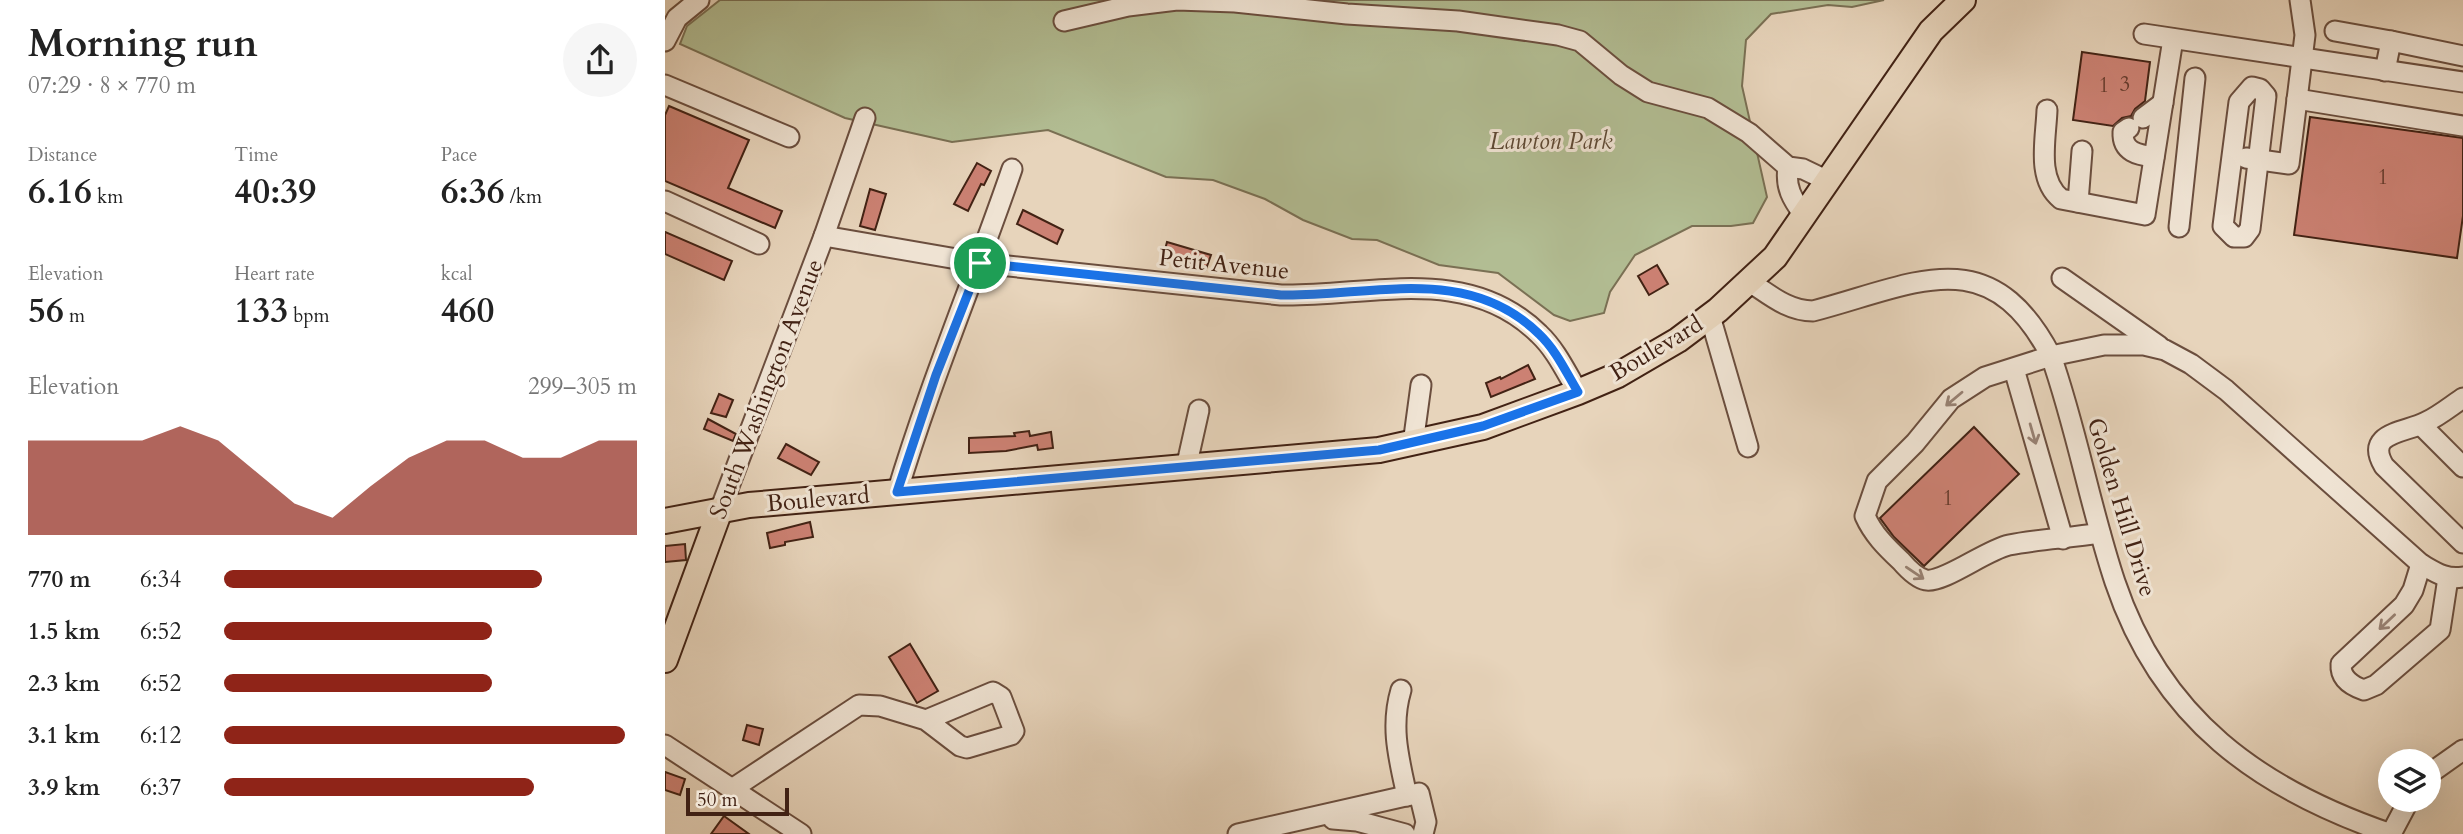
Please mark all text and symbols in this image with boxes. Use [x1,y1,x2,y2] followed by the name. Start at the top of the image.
[28,18,258,70] text: Morning run
[563,23,637,97] button: share
[28,70,196,101] text: 07:29 · 8 × 770 m
[2120,70,2130,99] house number: 3
[2099,71,2109,100] house number: 1
[1489,125,1613,158] park label: Lawton Park
[28,142,97,168] text: Distance
[234,142,278,168] text: Time
[441,142,477,168] text: Pace
[2378,163,2388,192] house number: 1
[28,168,92,216] text: 6.16
[234,168,316,216] text: 40:39
[441,168,505,216] text: 6:36
[92,184,123,210] text: km
[505,184,542,210] text: /km
[950,233,1010,293] pin
[1157,241,1291,288] street label: Petit Avenue
[961,244,999,282] icon: arrive
[702,255,831,524] street label: South Washington Avenue
[28,261,103,287] text: Elevation
[234,261,315,287] text: Heart rate
[441,261,473,287] text: kcal
[28,287,64,335] text: 56
[234,287,288,335] text: 133
[441,287,494,335] text: 460
[64,303,85,329] text: m
[288,303,330,329] text: bpm
[1603,308,1709,389] street label: Boulevard
[28,371,119,402] text: Elevation
[528,371,637,402] text: 299–305 m
[1945,391,1963,407] one-way arrow
[2079,414,2164,601] street label: Golden Hill Drive
[2027,423,2040,445] one-way arrow
[765,479,871,520] street label: Boulevard
[1943,484,1953,513] house number: 1
[28,564,91,595] text: 770 m
[140,564,181,595] text: 6:34
[1905,565,1924,580] one-way arrow
[2379,613,2396,630] one-way arrow
[28,616,100,647] text: 1.5 km
[140,616,181,647] text: 6:52
[28,668,100,699] text: 2.3 km
[140,668,181,699] text: 6:52
[28,720,100,751] text: 3.1 km
[140,720,181,751] text: 6:12
[2378,749,2441,812] map controls
[2378,749,2441,812] button: layers
[28,772,100,803] text: 3.9 km
[140,772,181,803] text: 6:37
[686,785,789,817] scale bar
[697,787,738,813] text: 50 m

